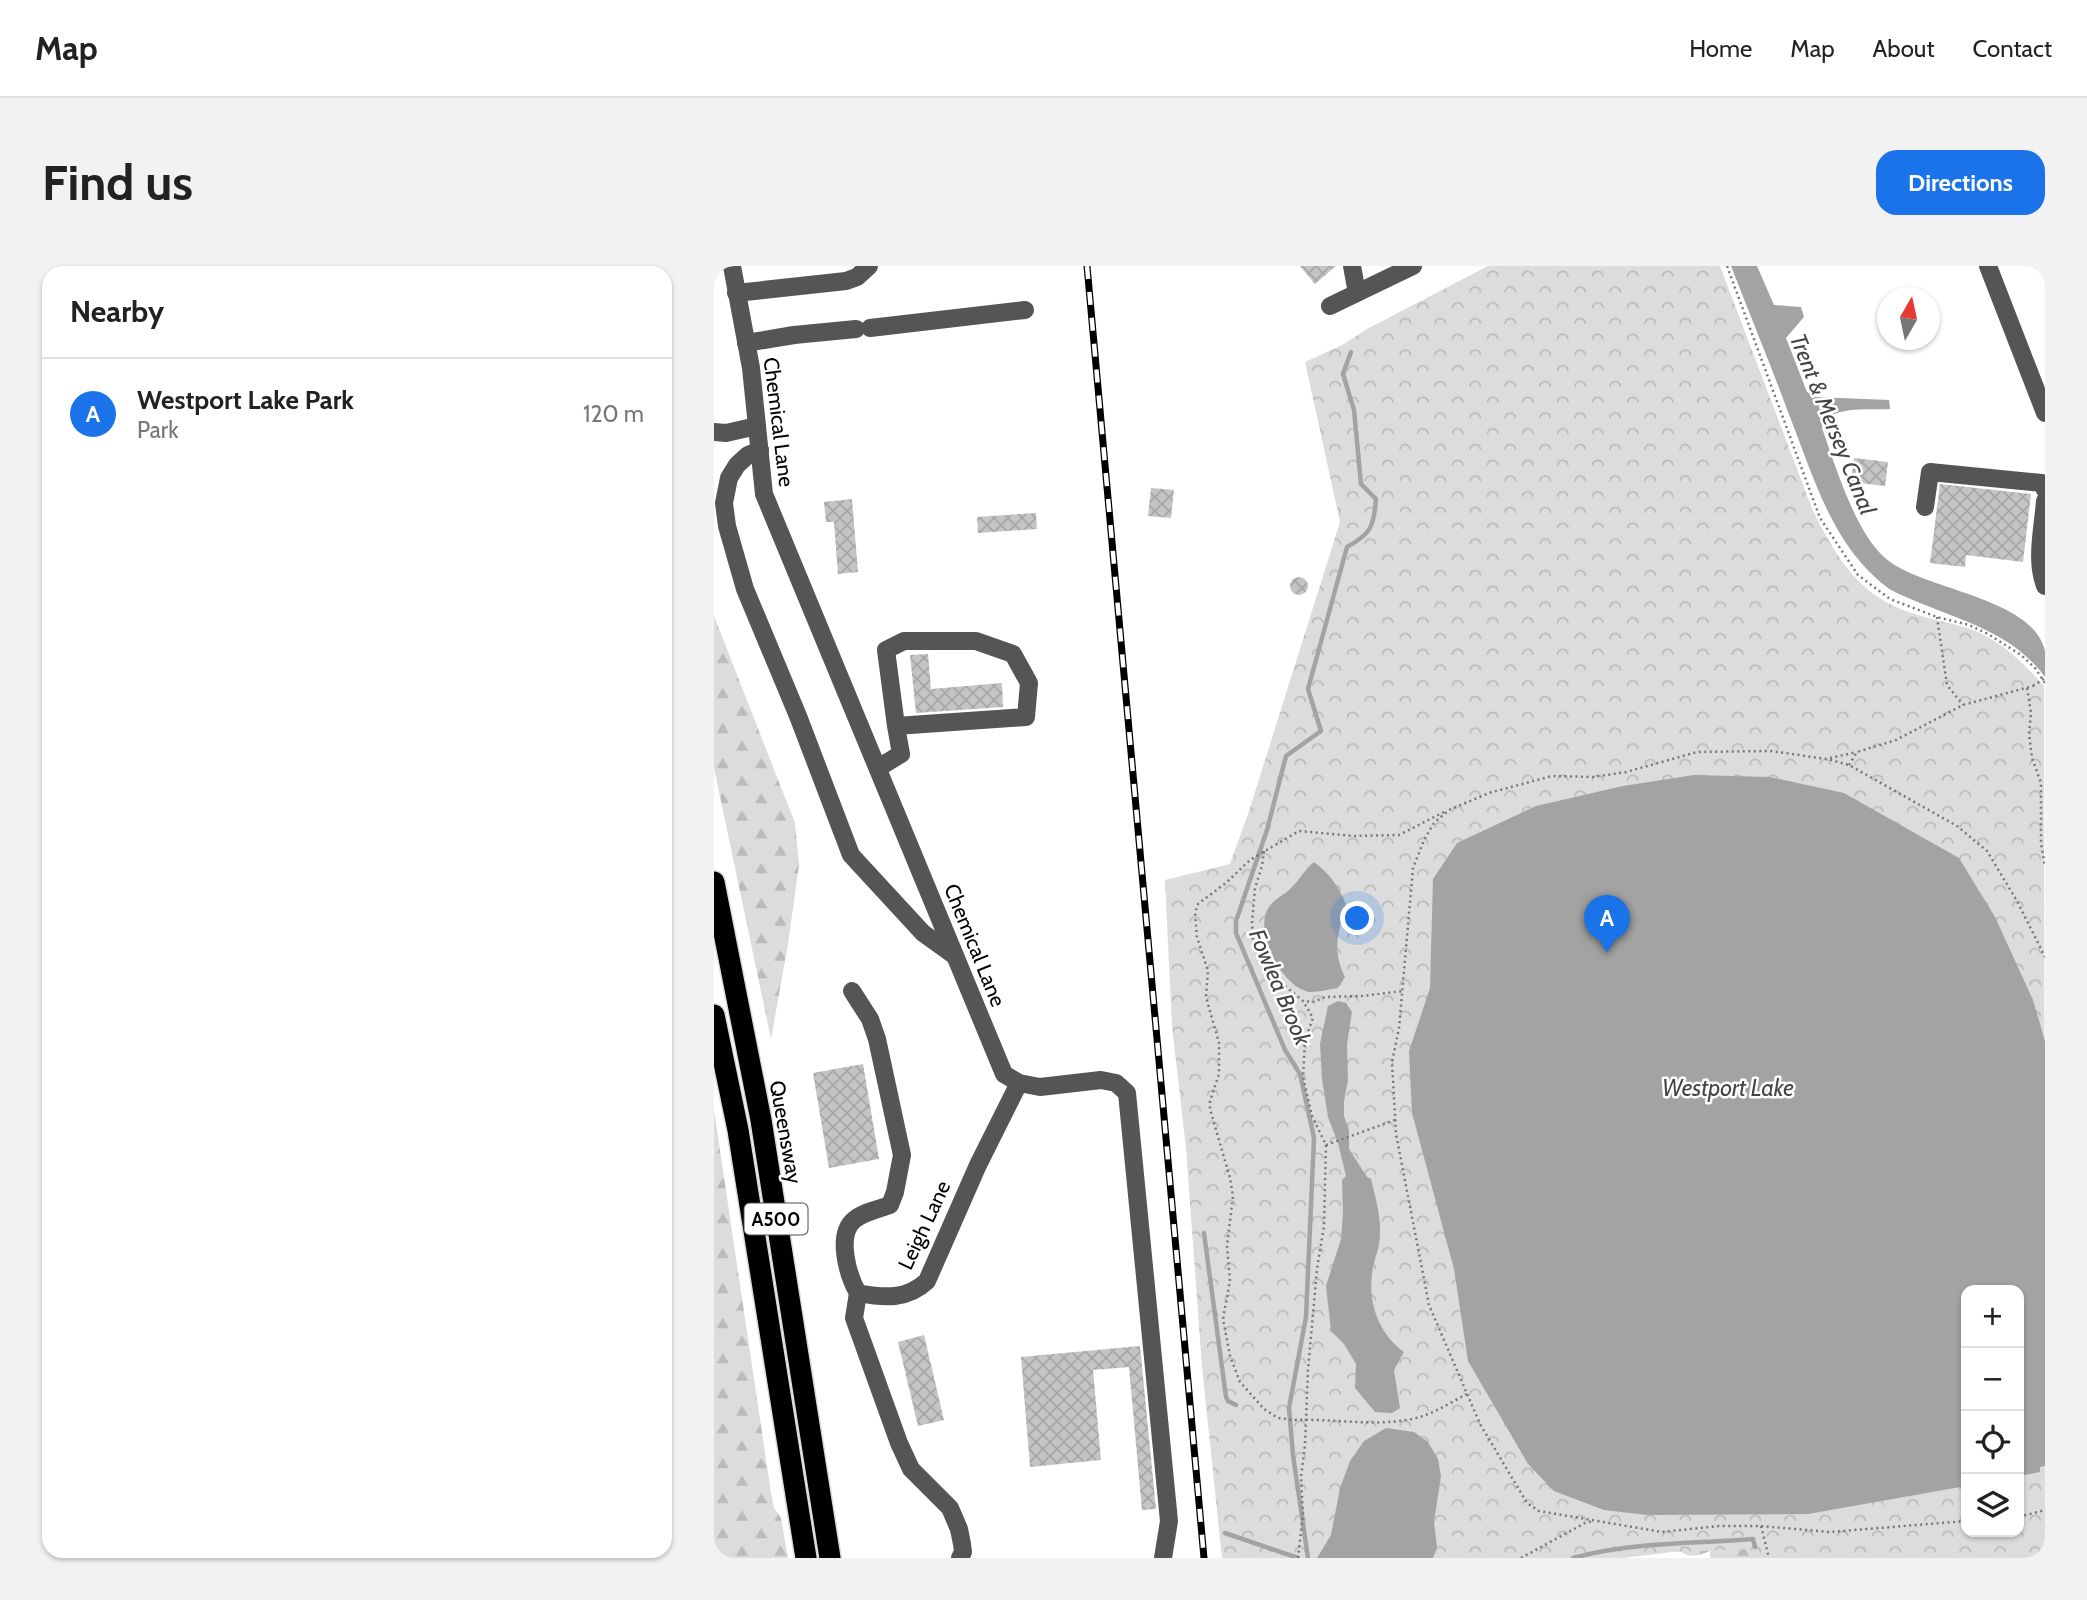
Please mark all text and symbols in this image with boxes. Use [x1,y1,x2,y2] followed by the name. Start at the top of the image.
[35,28,98,68] text: Map
[1689,34,1752,63] text: Home
[1790,34,1835,63] text: Map
[1873,34,1935,63] text: About
[1973,34,2052,63] text: Contact
[1876,150,2045,215] button: Directions
[42,153,193,212] text: Find us
[1877,287,1940,350] north arrow
[70,293,164,330] text: Nearby
[1784,329,1882,519] water label: Trent & Mersey Canal
[759,356,799,488] street label: Chemical Lane
[137,384,354,416] text: Westport Lake Park
[86,400,100,428] text: A
[583,400,644,428] text: 120 m
[137,416,178,444] text: Park
[939,880,1011,1010] street label: Chemical Lane
[1584,895,1630,953] pin: A
[1340,901,1374,935] your location
[1243,925,1317,1050] water label: Fowlea Brook
[1662,1074,1794,1102] water label: Westport Lake
[765,1078,807,1186] street label: Queensway
[893,1176,956,1273] street label: Leigh Lane
[745,1203,808,1234] road number: A500
[1961,1285,2024,1537] map controls
[1961,1285,2024,1348] button: +
[1961,1348,2024,1411] button: −
[1961,1411,2024,1474] button: locate
[1961,1474,2024,1537] button: layers

